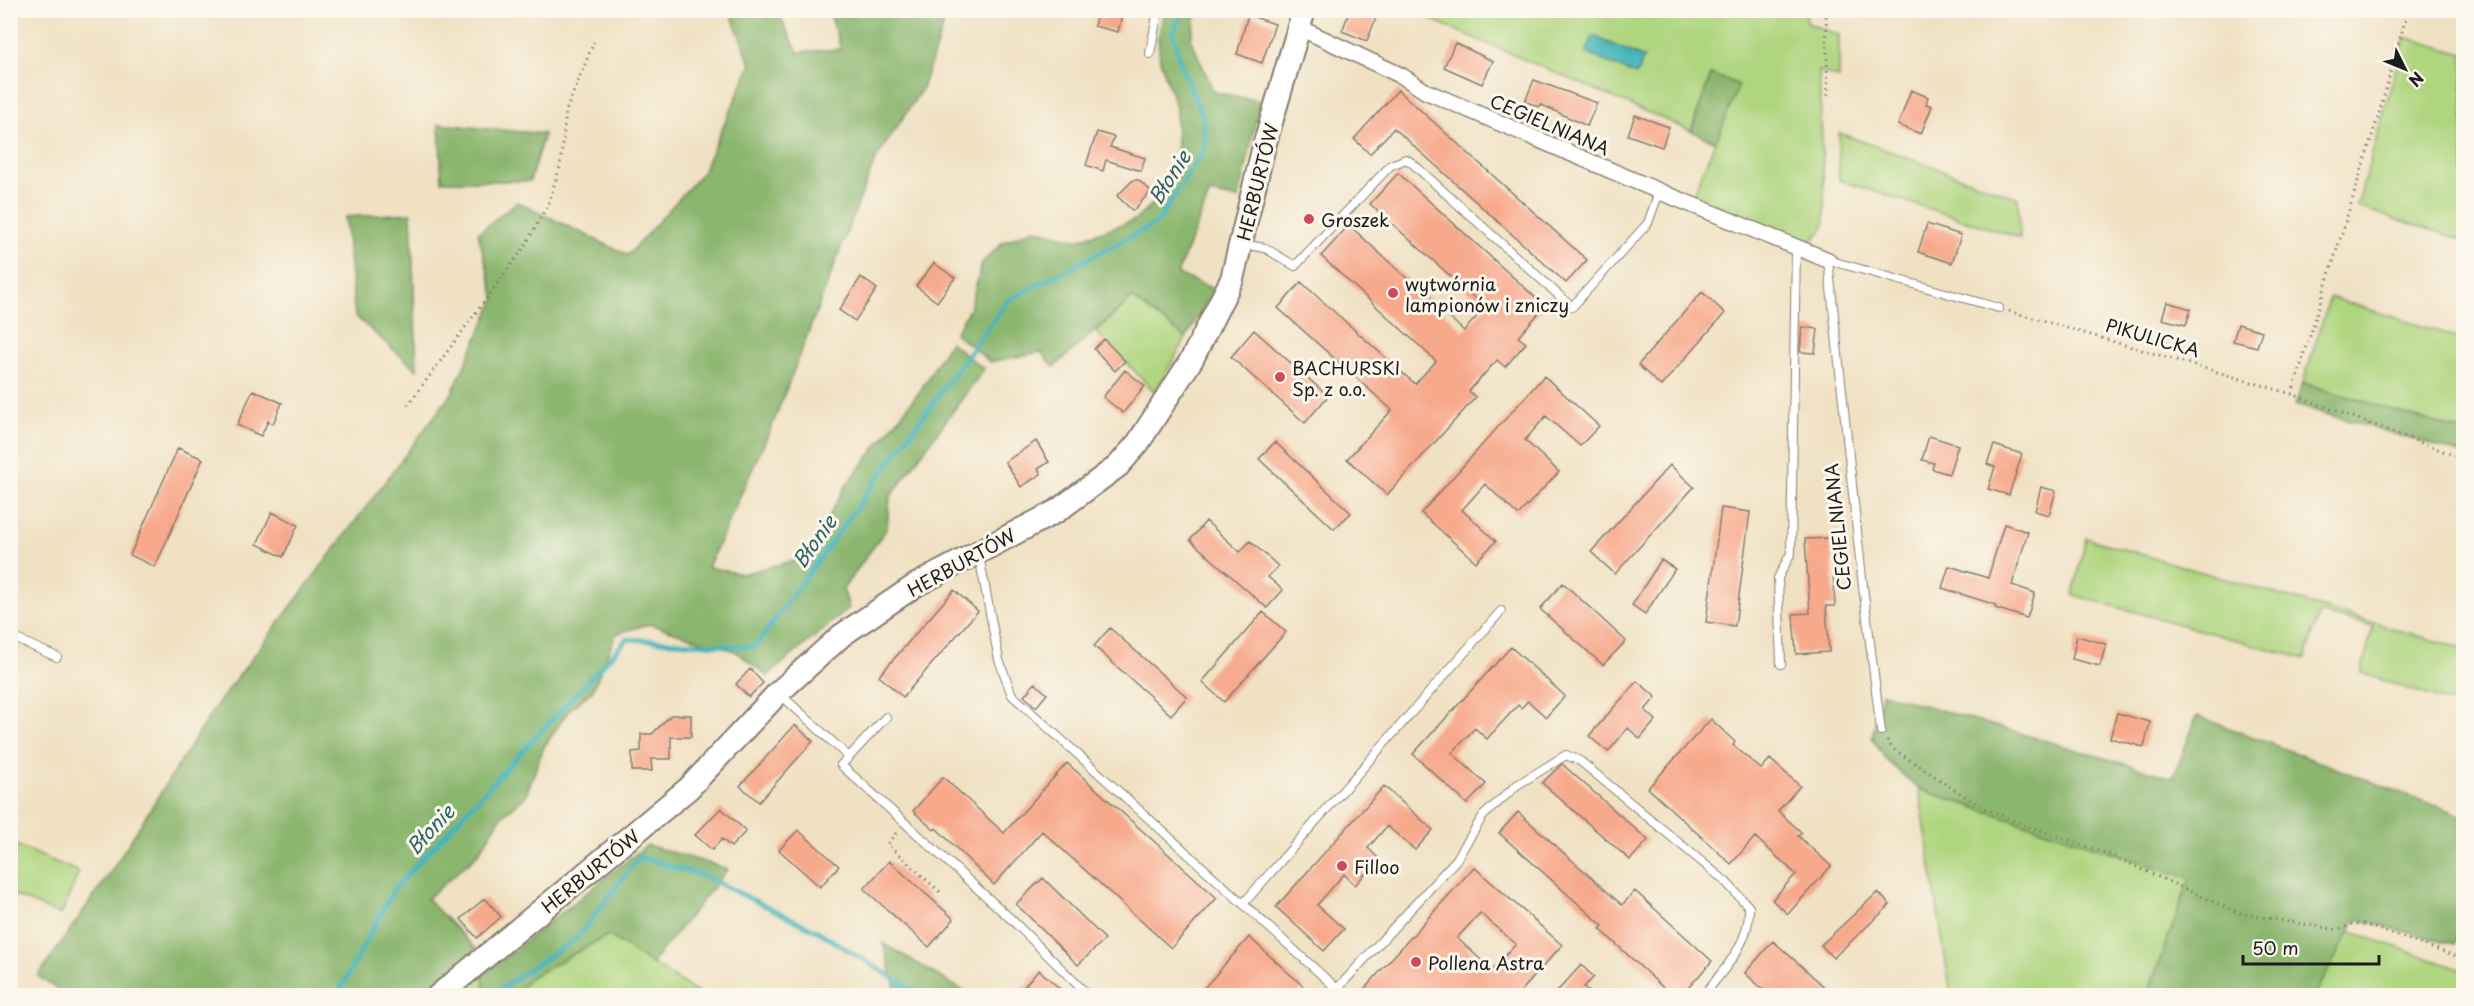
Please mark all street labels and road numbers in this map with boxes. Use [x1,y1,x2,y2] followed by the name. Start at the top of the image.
[1486,87,1614,161] street label: CEGIELNIANA
[1229,120,1285,243] street label: HERBURTÓW
[2103,311,2203,363] street label: PIKULICKA
[1817,462,1857,592] street label: CEGIELNIANA
[902,521,1020,603] street label: HERBURTÓW
[535,822,645,919] street label: HERBURTÓW

